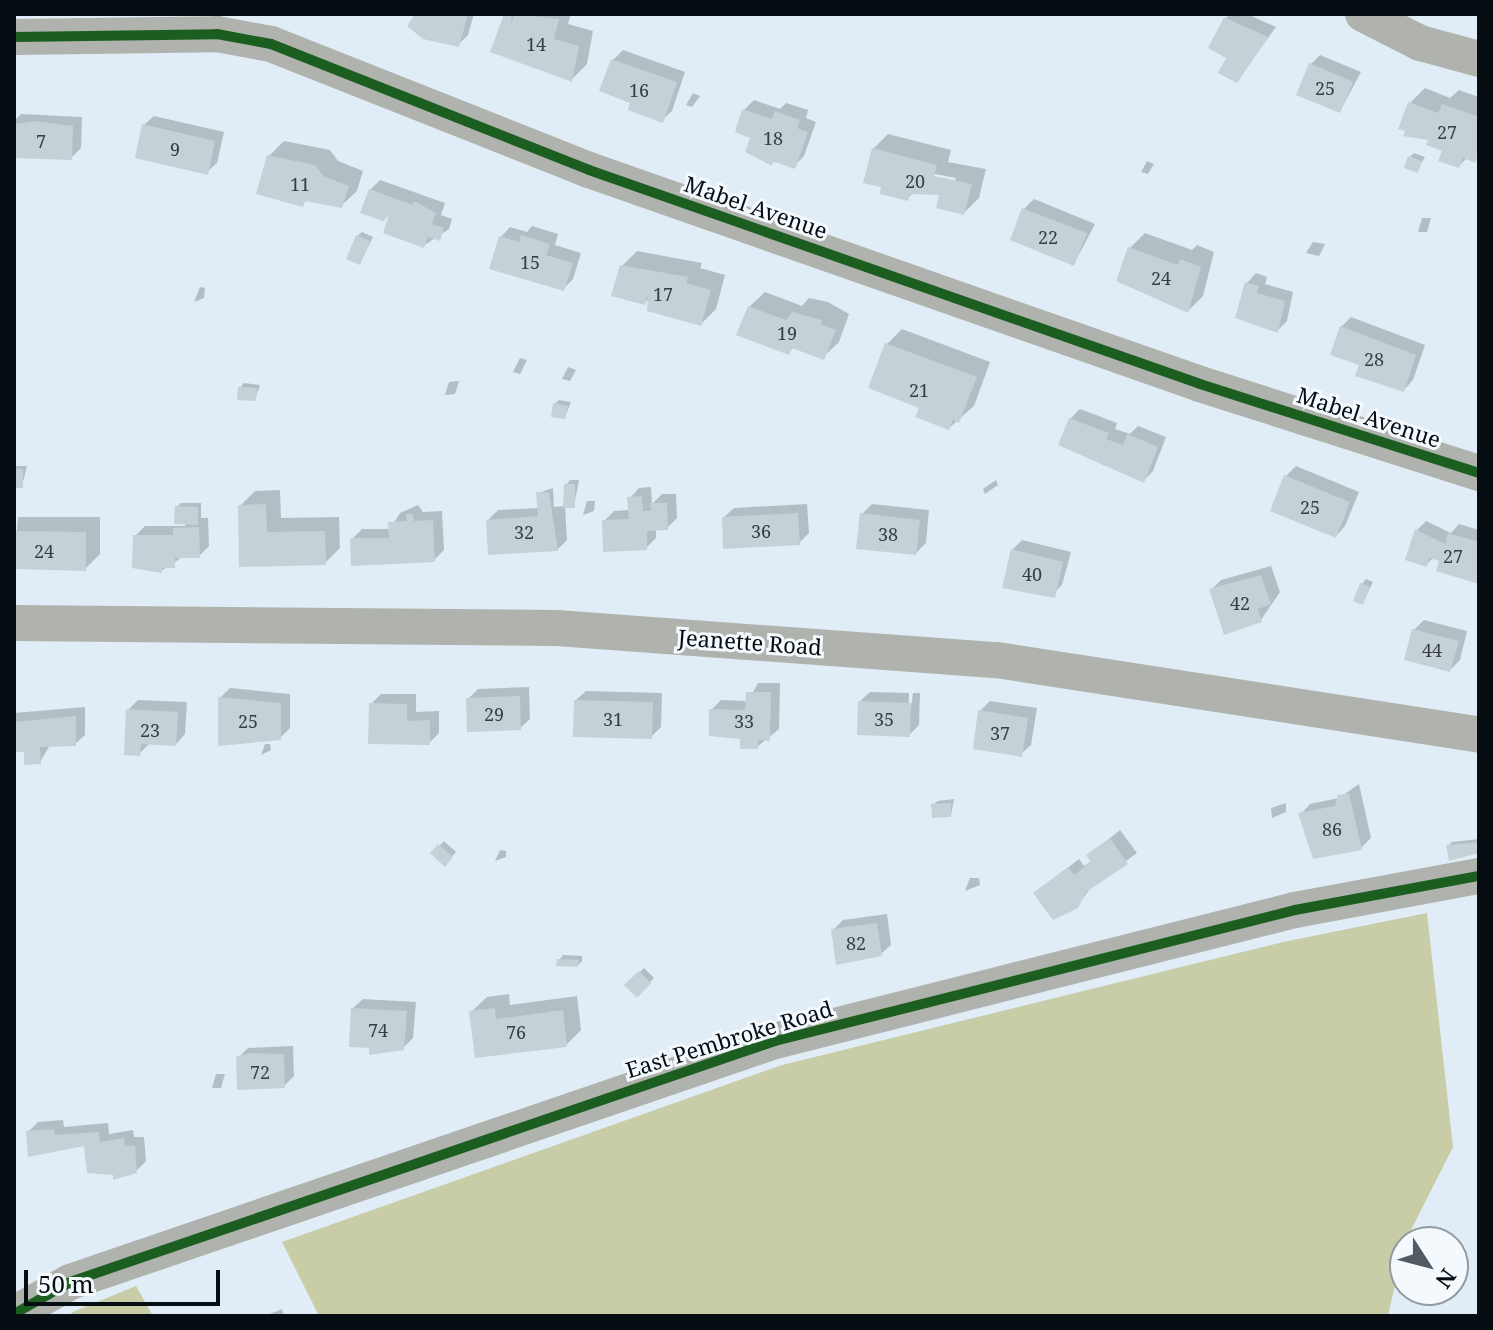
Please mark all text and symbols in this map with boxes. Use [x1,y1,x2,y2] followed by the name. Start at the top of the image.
[526,33,546,55] house number: 14
[1315,77,1335,99] house number: 25
[629,79,649,101] house number: 16
[1437,121,1457,143] house number: 27
[763,127,783,149] house number: 18
[36,130,46,152] house number: 7
[170,138,180,160] house number: 9
[681,170,831,244] street label: Mabel Avenue
[905,170,925,192] house number: 20
[290,173,310,195] house number: 11
[1038,226,1058,248] house number: 22
[520,251,540,273] house number: 15
[1151,267,1171,289] house number: 24
[653,283,673,305] house number: 17
[777,322,797,344] house number: 19
[1364,348,1384,370] house number: 28
[909,379,929,401] house number: 21
[1294,381,1444,453] street label: Mabel Avenue
[1300,496,1320,518] house number: 25
[751,520,771,542] house number: 36
[514,521,534,543] house number: 32
[878,523,898,545] house number: 38
[34,540,54,562] house number: 24
[1443,545,1463,567] house number: 27
[1022,563,1042,585] house number: 40
[1230,592,1250,614] house number: 42
[677,624,823,660] street label: Jeanette Road
[1422,639,1442,661] house number: 44
[484,703,504,725] house number: 29
[603,708,623,730] house number: 31
[874,708,894,730] house number: 35
[238,710,258,732] house number: 25
[734,710,754,732] house number: 33
[140,719,160,741] house number: 23
[990,722,1010,744] house number: 37
[1322,818,1342,840] house number: 86
[846,932,866,954] house number: 82
[622,995,836,1083] street label: East Pembroke Road
[368,1019,388,1041] house number: 74
[506,1021,526,1043] house number: 76
[250,1061,270,1083] house number: 72
[1389,1226,1469,1306] north arrow
[28,1254,224,1304] scale bar
[1430,1263,1464,1295] text: N
[38,1267,94,1300] text: 50 m

